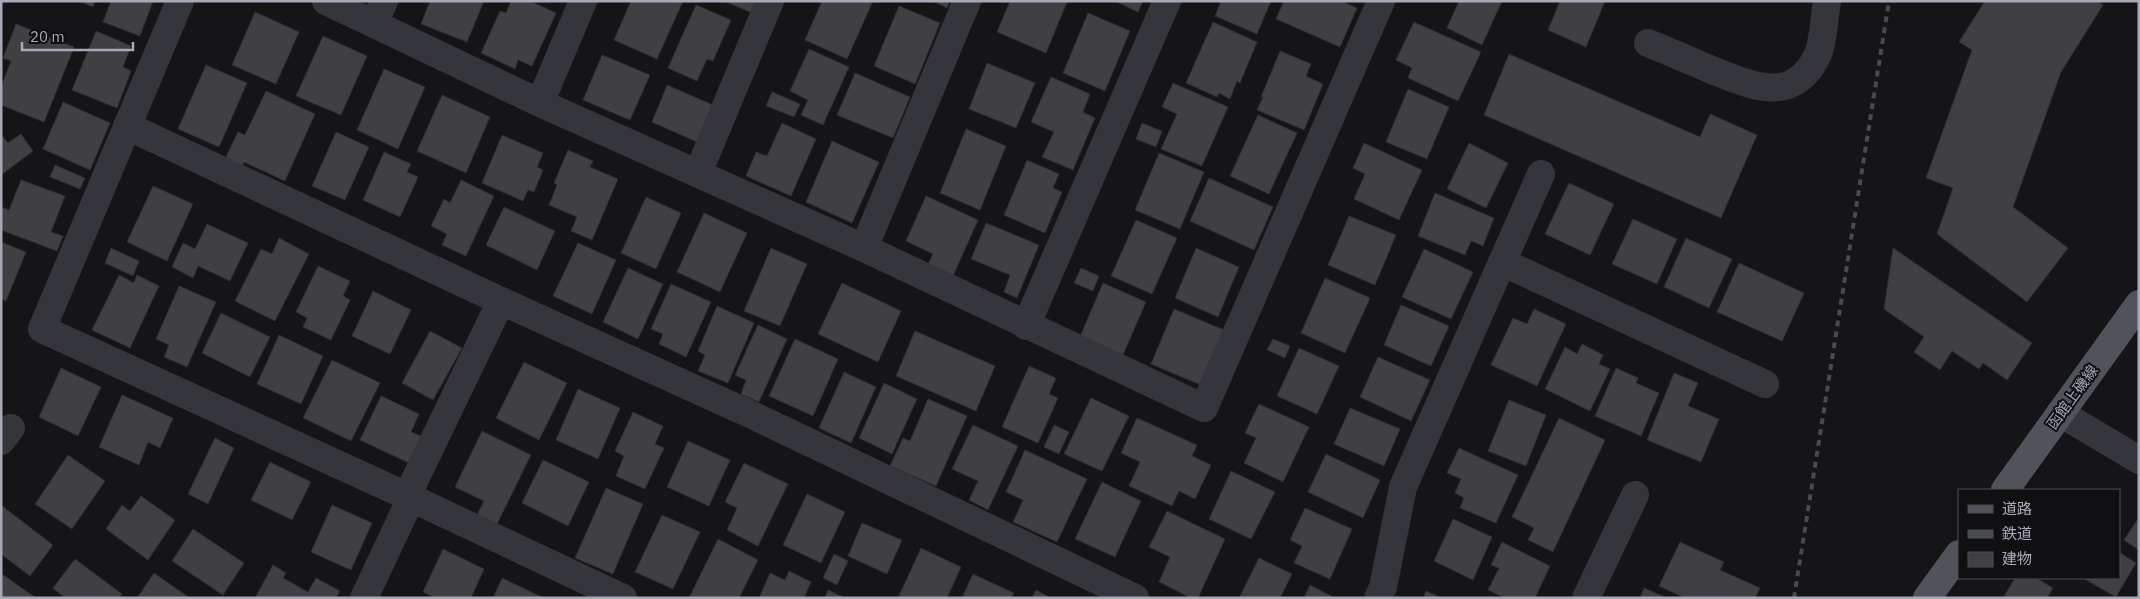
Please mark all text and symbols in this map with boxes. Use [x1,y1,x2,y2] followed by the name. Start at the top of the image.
[22,20,134,52] scale bar
[30,27,65,46] text: 20 m
[2042,361,2102,433] street label: 函館上磯線
[1958,489,2120,579] legend
[2002,499,2032,518] text: 道路
[2002,524,2032,543] text: 鉄道
[2002,549,2032,568] text: 建物

